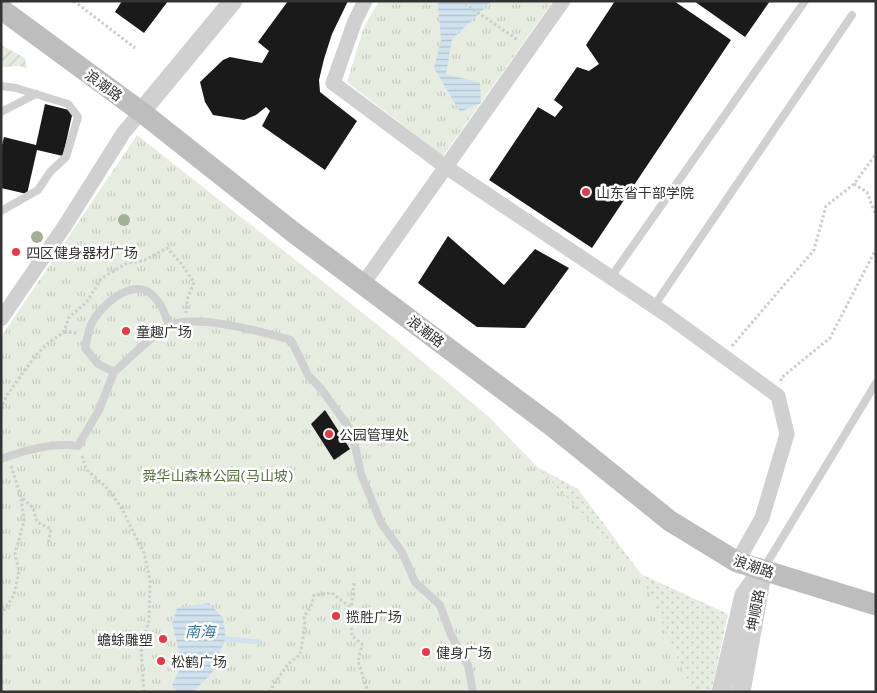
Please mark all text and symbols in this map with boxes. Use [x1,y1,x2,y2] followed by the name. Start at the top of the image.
[82,66,126,104] street label: 浪潮路
[596,184,694,201] place label: 山东省干部学院
[580,186,592,198] marker: 山东省干部学院
[26,244,138,261] place label: 四区健身器材广场
[10,246,22,258] marker: 四区健身器材广场
[404,312,448,350] street label: 浪潮路
[136,323,192,340] place label: 童趣广场
[120,325,132,337] marker: 童趣广场
[339,426,409,443] place label: 公园管理处
[323,428,335,440] marker: 公园管理处
[143,467,293,484] park label: 舜华山森林公园(马山坡)
[731,551,777,581] street label: 浪潮路
[743,588,767,632] street label: 坤顺路
[346,608,402,625] place label: 揽胜广场
[330,610,342,622] marker: 揽胜广场
[185,622,217,640] water label: 南海
[97,631,153,648] place label: 蟾蜍雕塑
[157,633,169,645] marker: 蟾蜍雕塑
[436,644,492,661] place label: 健身广场
[420,646,432,658] marker: 健身广场
[171,653,227,670] place label: 松鹤广场
[155,655,167,667] marker: 松鹤广场

